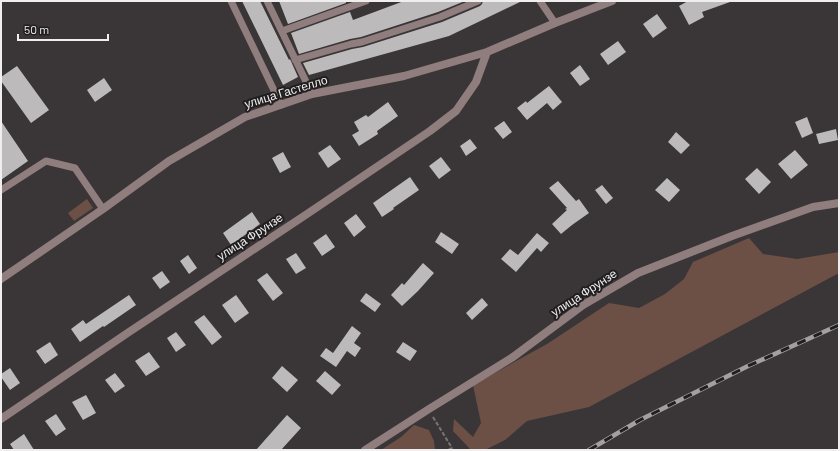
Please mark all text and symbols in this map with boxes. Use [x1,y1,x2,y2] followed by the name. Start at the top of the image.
[18,16,108,42] scale bar
[24,22,49,36] text: 50 m
[242,72,330,111] street label: улица Гастелло
[214,209,286,263] street label: улица Фрунзе
[548,265,620,319] street label: улица Фрунзе

